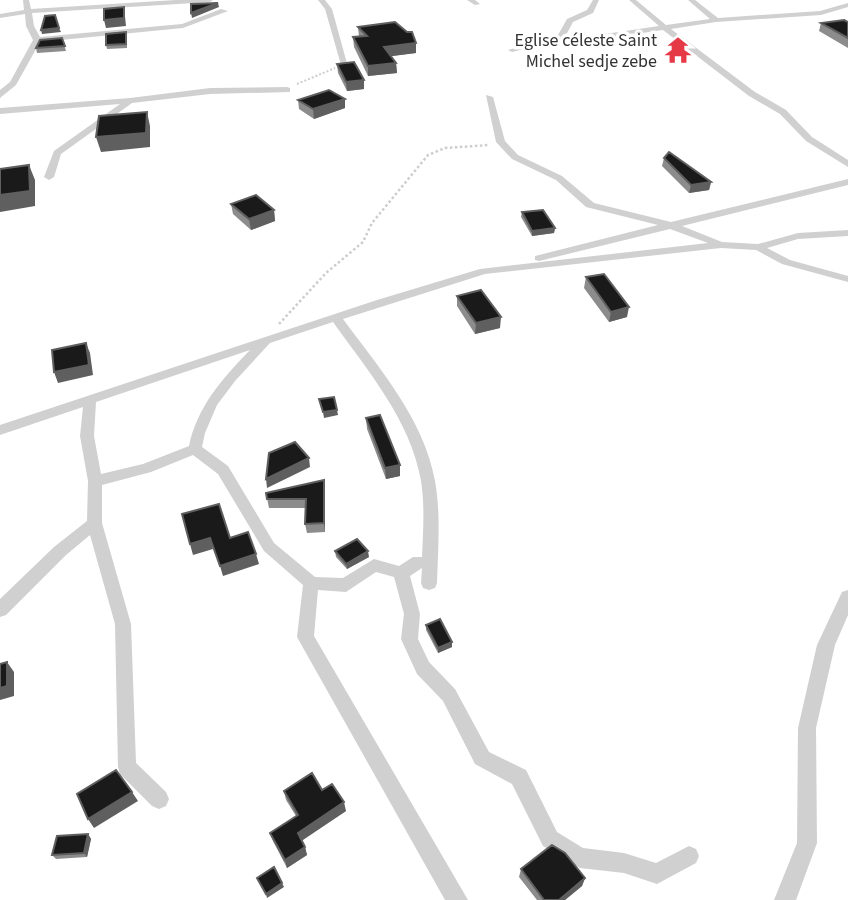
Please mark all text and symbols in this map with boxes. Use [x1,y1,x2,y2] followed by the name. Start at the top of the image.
[514,28,657,74] place label: Eglise céleste Saint Michel sedje zebe
[663,35,693,65] temple icon: Eglise céleste Saint Michel sedje zebe

